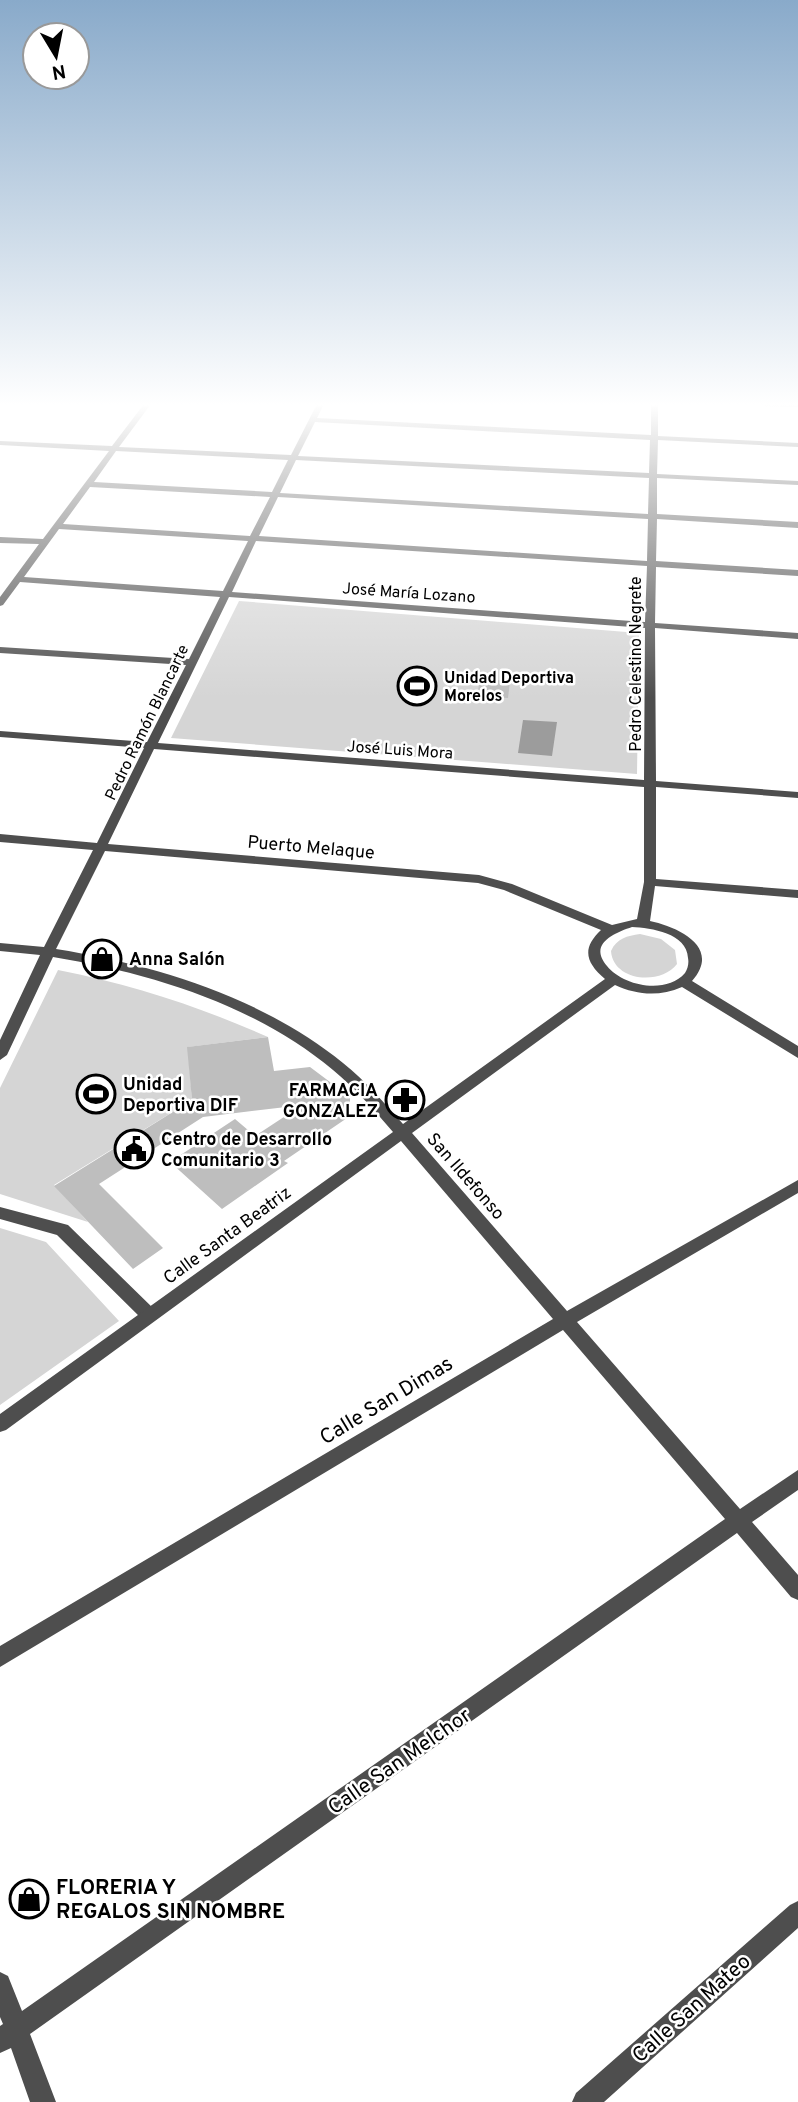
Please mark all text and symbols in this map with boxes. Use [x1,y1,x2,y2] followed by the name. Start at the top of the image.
[21,21,91,91] north arrow
[50,58,67,84] text: N
[627,576,647,752] street label: Pedro Celestino Negrete
[342,579,476,609] street label: José María Lozano
[101,642,194,804] street label: Pedro Ramón Blancarte
[396,665,438,707] sports icon: Unidad Deportiva Morelos
[444,669,574,707] place label: Unidad Deportiva Morelos
[346,737,454,765] street label: José Luis Mora
[246,831,375,866] street label: Puerto Melaque
[81,938,123,980] shop icon: Anna Salón
[129,949,225,972] place label: Anna Salón
[75,1073,117,1115] sports icon: Unidad Deportiva DIF
[123,1074,238,1118] place label: Unidad Deportiva DIF
[384,1079,426,1121] pharmacy icon: FARMACIA GONZALEZ
[283,1080,378,1124] place label: FARMACIA GONZALEZ
[113,1128,155,1170] public building icon: Centro de Desarrollo Comunitario 3
[161,1129,332,1173] place label: Centro de Desarrollo Comunitario 3
[421,1129,509,1225] street label: San Ildefonso
[159,1182,296,1290] street label: Calle Santa Beatriz
[315,1351,458,1452] street label: Calle San Dimas
[323,1703,477,1822] street label: Calle San Melchor
[56,1875,285,1926] place label: FLORERIA Y REGALOS SIN NOMBRE
[8,1878,50,1920] shop icon: FLORERIA Y REGALOS SIN NOMBRE
[627,1949,757,2070] street label: Calle San Mateo

